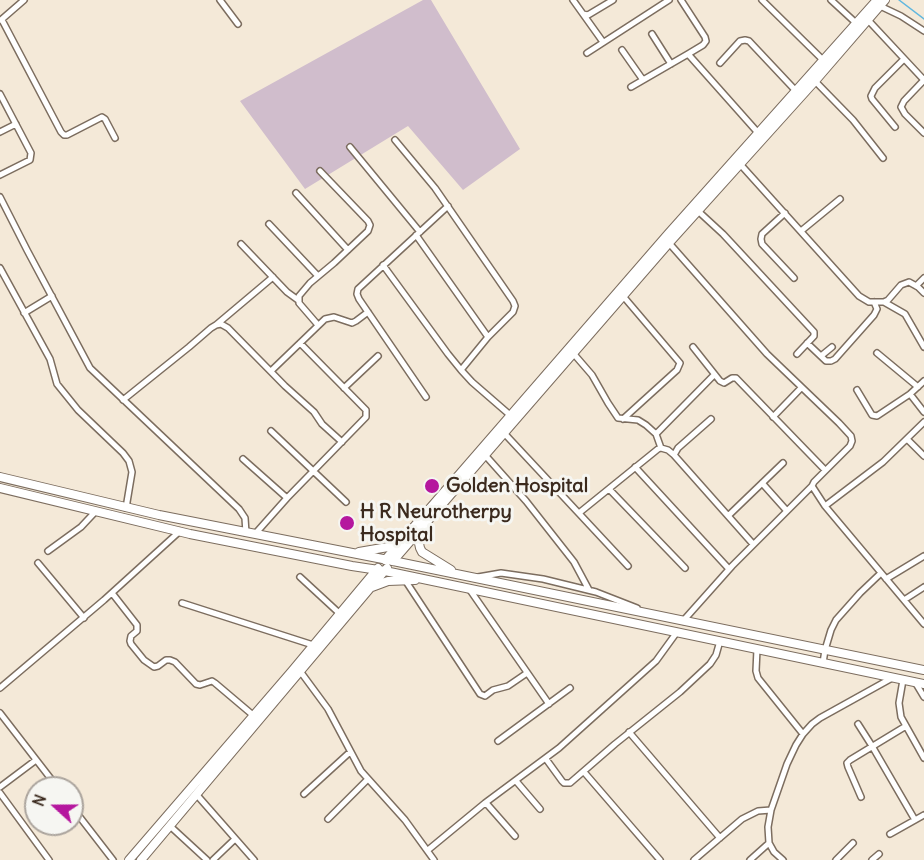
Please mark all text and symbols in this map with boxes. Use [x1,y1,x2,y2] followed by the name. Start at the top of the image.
[446,474,588,498] place label: Golden Hospital
[423,477,441,495] marker: Golden Hospital
[360,500,512,547] place label: H R Neurotherpy Hospital
[338,514,356,532] marker: H R Neurotherpy Hospital
[24,776,84,836] north arrow
[28,792,50,809] text: N

